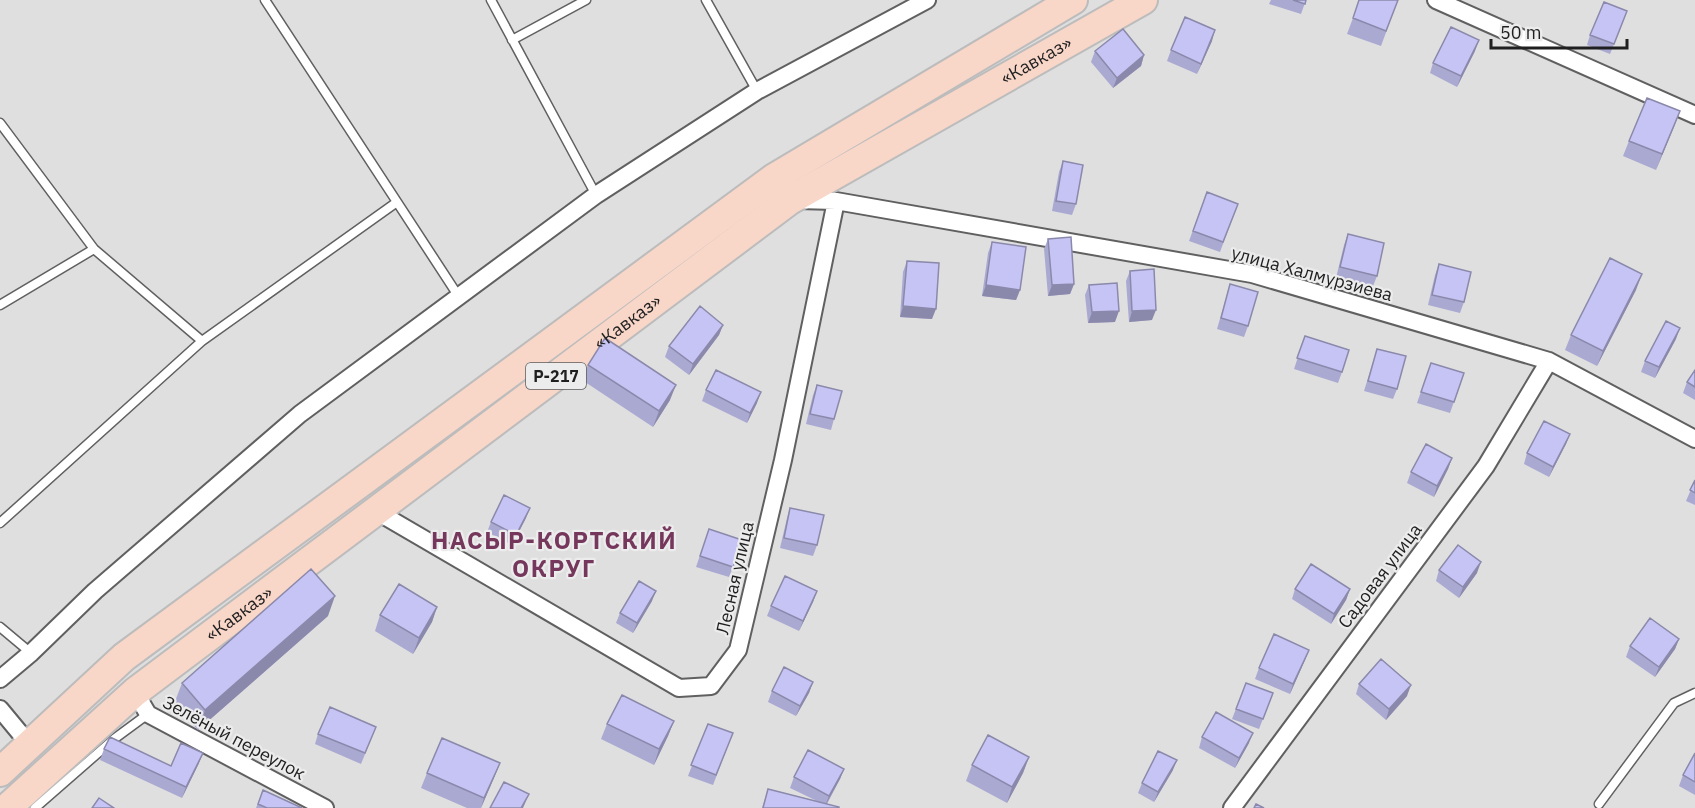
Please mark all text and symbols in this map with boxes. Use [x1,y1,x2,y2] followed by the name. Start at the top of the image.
[1491,12,1628,50] scale bar
[1500,21,1542,44] text: 50 m
[996,31,1076,89] street label: «Кавказ»
[1229,241,1396,306] street label: улица Халмурзиева
[589,289,666,354] street label: «Кавказ»
[526,363,586,389] road number: Р-217
[1333,518,1427,633] street label: Садовая улица
[710,519,759,637] street label: Лесная улица
[431,524,677,584] district label: НАСЫР-КОРТСКИЙ ОКРУГ
[201,581,277,646] street label: «Кавказ»
[159,690,310,785] street label: Зелёный переулок

